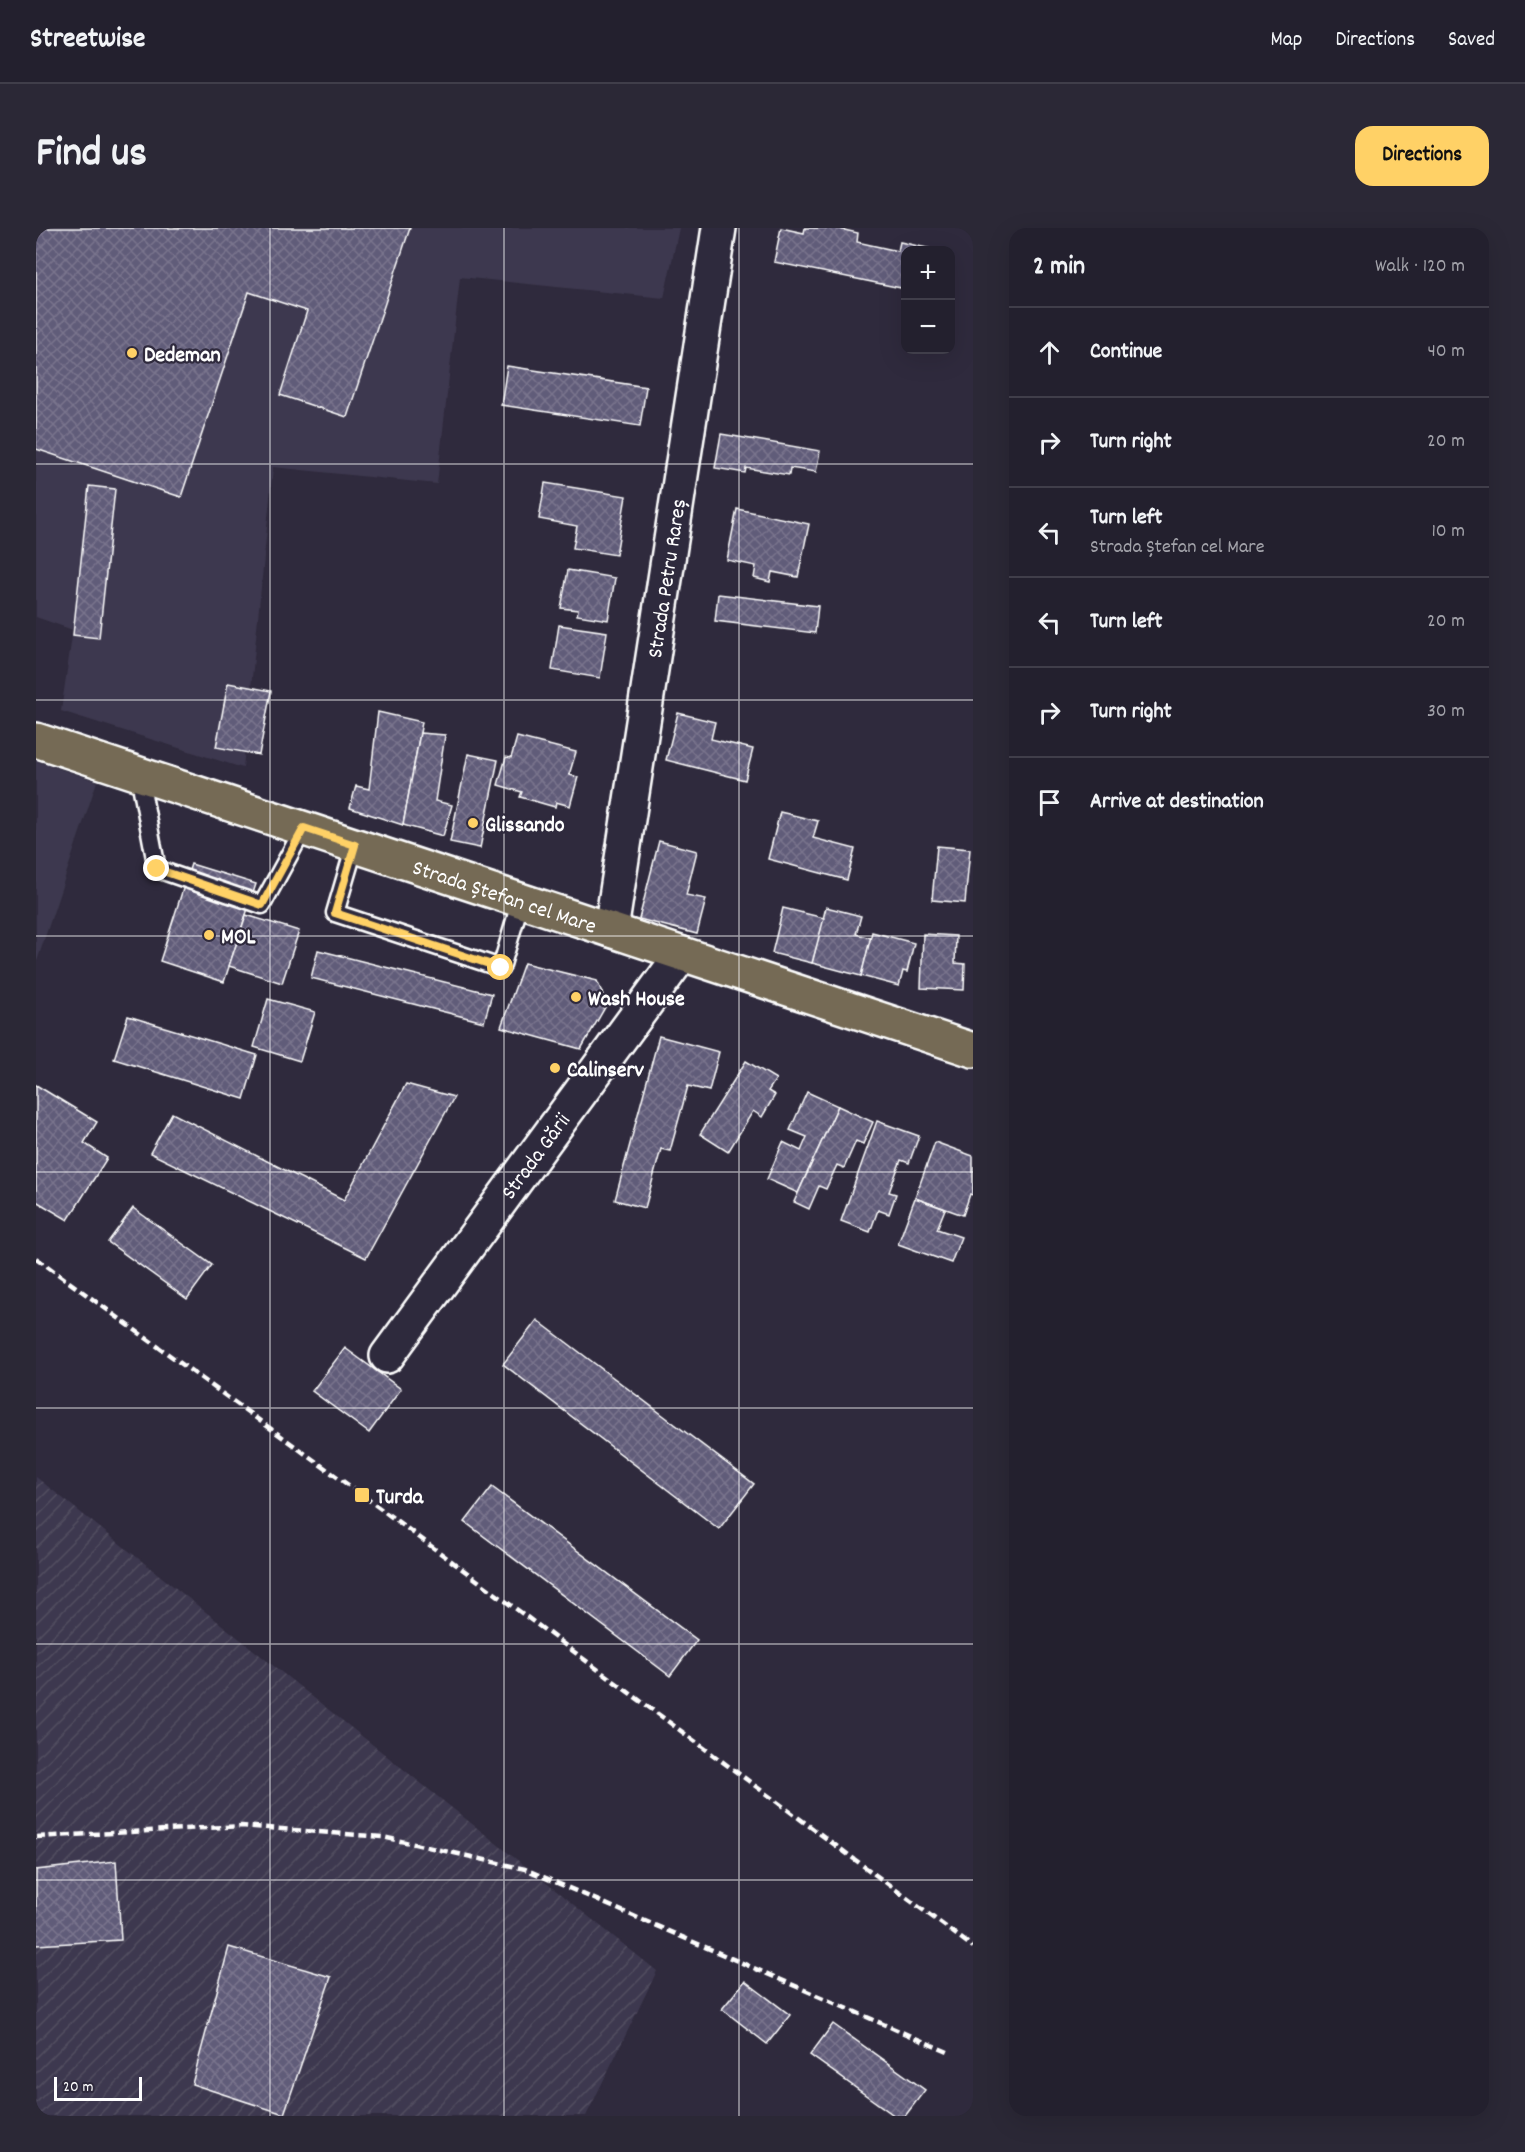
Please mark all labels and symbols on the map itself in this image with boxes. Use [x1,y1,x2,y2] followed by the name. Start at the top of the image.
[144,341,221,372] place label: Dedeman
[125,346,139,360] marker: Dedeman
[641,497,696,660] street label: Strada Petru Rareș
[485,811,565,842] place label: Glissando
[466,816,480,830] marker: Glissando
[408,854,600,943] street label: Strada Ștefan cel Mare
[143,855,169,881] route end
[221,923,257,954] place label: MOL
[202,928,216,942] marker: MOL
[487,954,513,980] route start
[588,985,685,1016] place label: Wash House
[569,990,583,1004] marker: Wash House
[567,1056,645,1087] place label: Calinserv
[548,1061,562,1075] marker: Calinserv
[495,1108,579,1207] street label: Strada Gării
[376,1483,424,1514] place label: Turda
[353,1486,371,1504] marker: Turda
[54,2074,142,2102] scale bar

